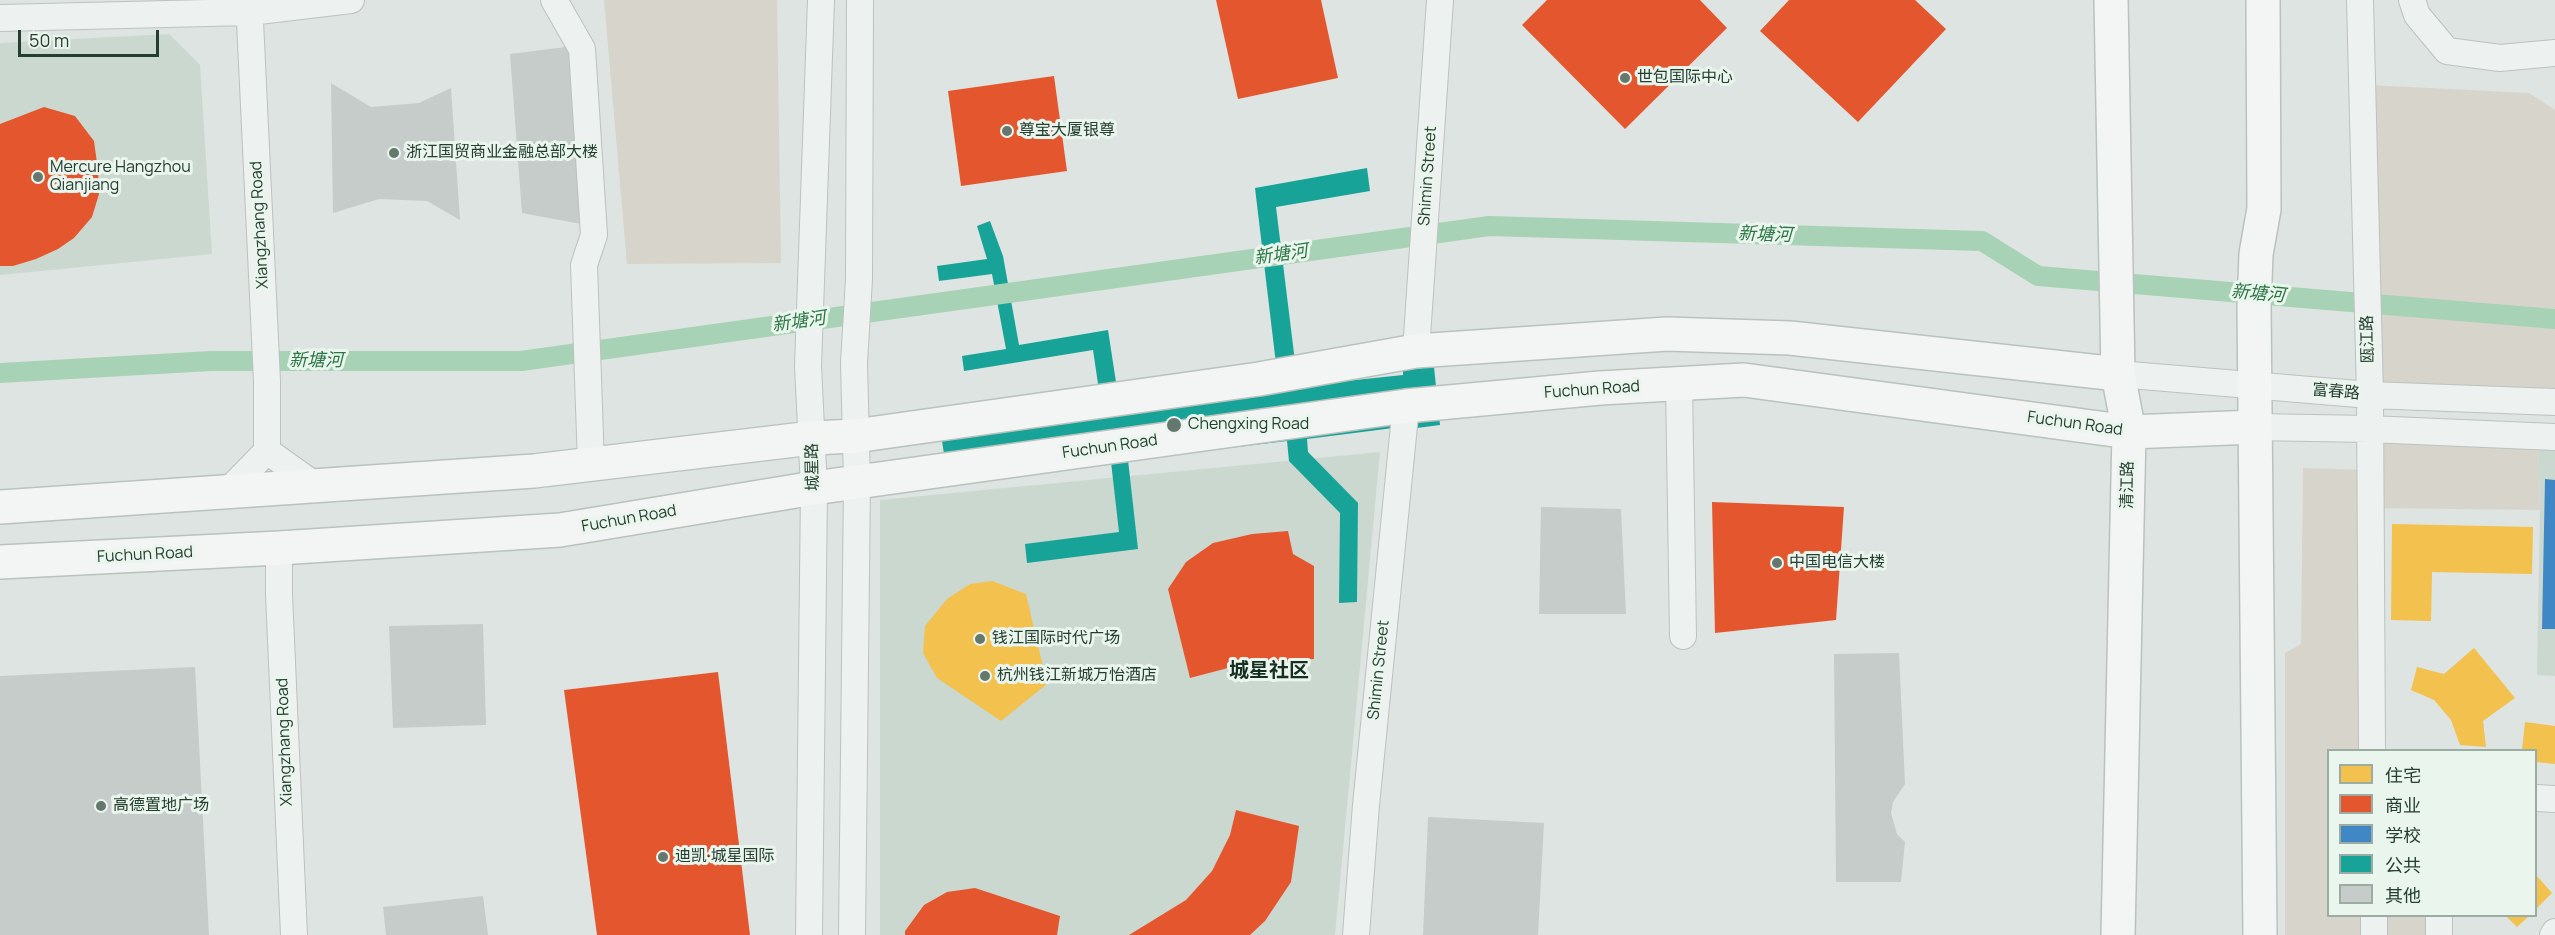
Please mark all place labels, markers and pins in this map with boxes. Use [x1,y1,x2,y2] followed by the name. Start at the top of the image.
[1637,68,1733,88] place label: 世包国际中心
[1618,71,1632,85] marker: 世包国际中心
[1019,121,1115,141] place label: 尊宝大厦银尊
[1000,124,1014,138] marker: 尊宝大厦银尊
[406,143,598,163] place label: 浙江国贸商业金融总部大楼
[387,146,401,160] marker: 浙江国贸商业金融总部大楼
[50,158,191,196] place label: Mercure Hangzhou Qianjiang
[31,170,45,184] marker: Mercure Hangzhou Qianjiang
[1188,415,1309,435] place label: Chengxing Road
[1165,416,1183,434] marker: Chengxing Road
[1789,553,1885,573] place label: 中国电信大楼
[1770,556,1784,570] marker: 中国电信大楼
[992,629,1120,649] place label: 钱江国际时代广场
[973,632,987,646] marker: 钱江国际时代广场
[997,666,1157,686] place label: 杭州钱江新城万怡酒店
[978,669,992,683] marker: 杭州钱江新城万怡酒店
[113,796,209,816] place label: 高德置地广场
[94,799,108,813] marker: 高德置地广场
[675,847,775,867] place label: 迪凯·城星国际
[656,850,670,864] marker: 迪凯·城星国际

